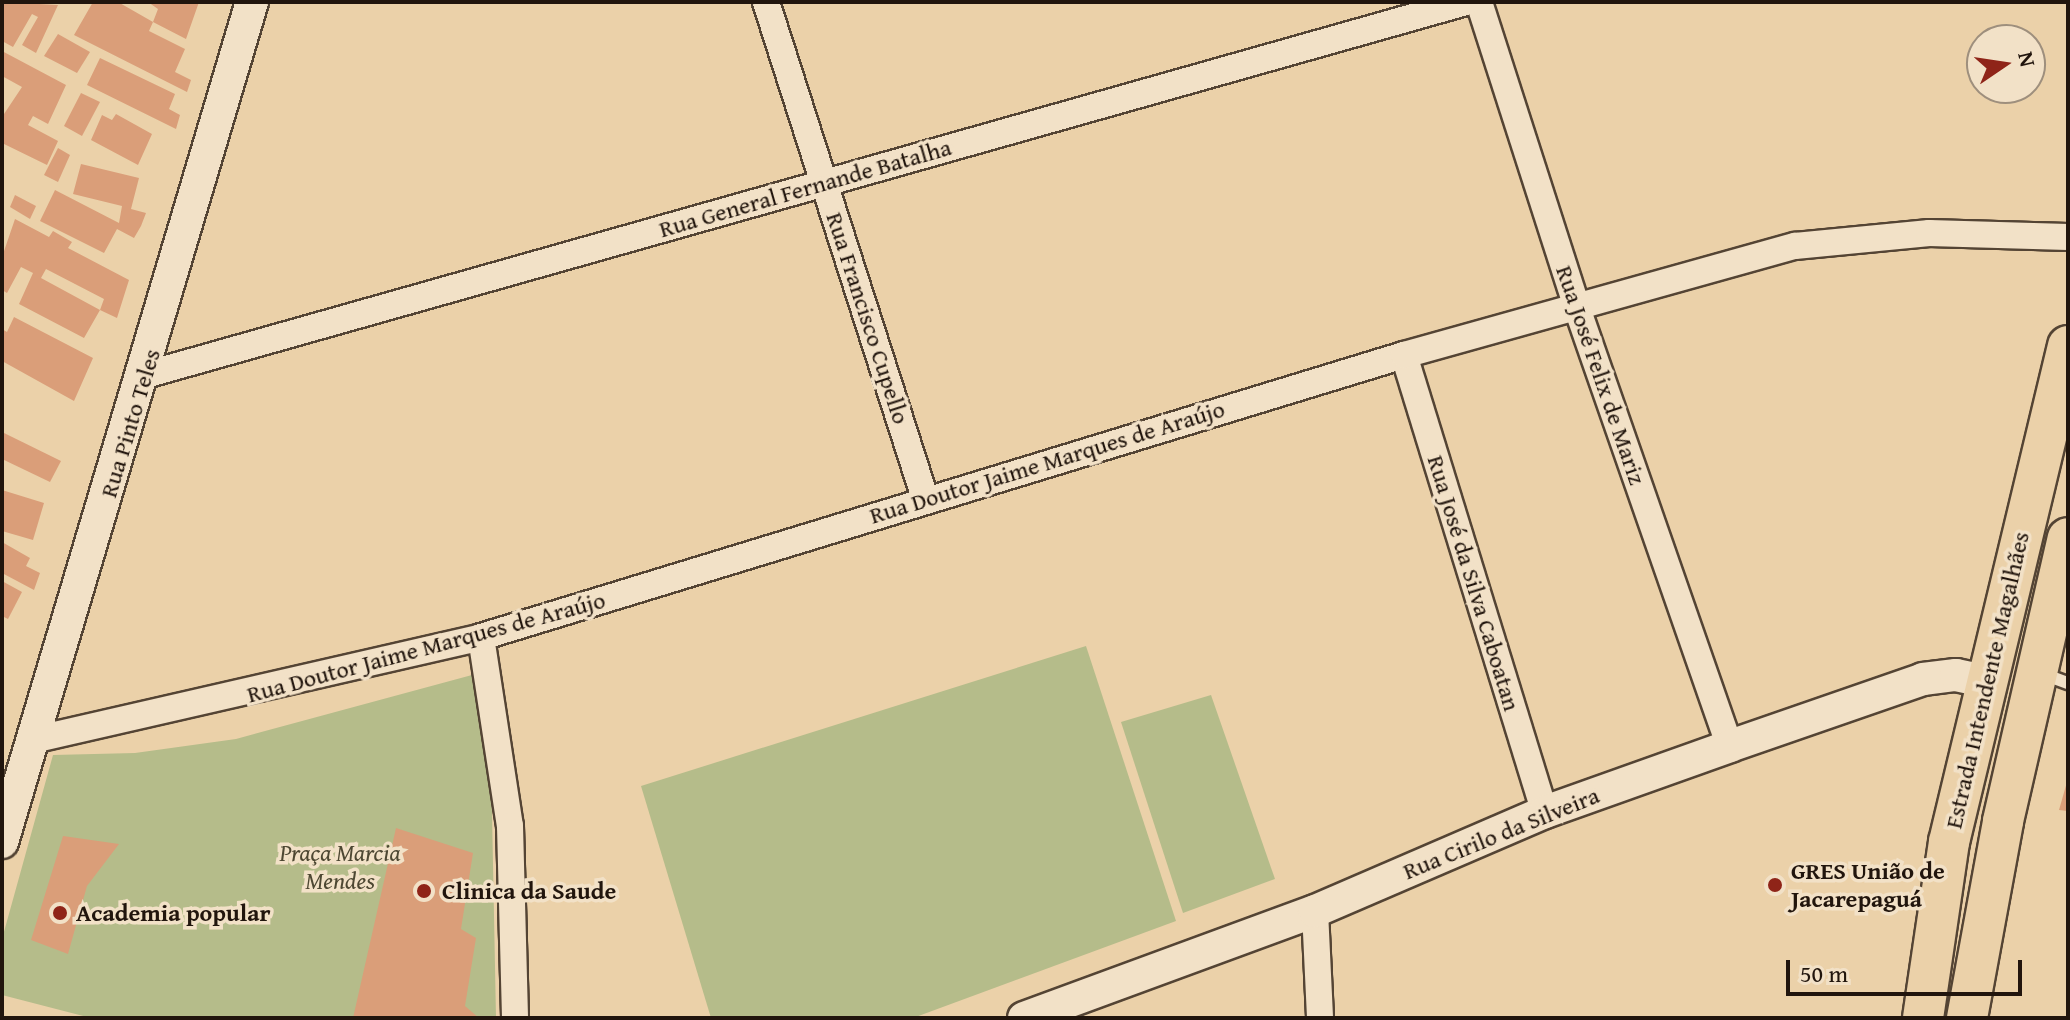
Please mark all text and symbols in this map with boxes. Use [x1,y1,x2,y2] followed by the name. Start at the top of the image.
[1966,24,2046,104] north arrow
[2010,48,2045,70] text: N
[656,132,954,244] street label: Rua General Fernande Batalha
[820,209,916,427] street label: Rua Francisco Cupello
[1550,262,1652,488] street label: Rua José Felix de Mariz
[94,345,166,501] street label: Rua Pinto Teles
[866,394,1228,530] street label: Rua Doutor Jaime Marques de Araújo
[1421,452,1527,714] street label: Rua José da Silva Caboatan
[1939,529,2035,831] street label: Estrada Intendente Magalhães
[244,585,608,709] street label: Rua Doutor Jaime Marques de Araújo
[1399,780,1603,886] street label: Rua Cirilo da Silveira
[280,839,400,895] park label: Praça Marcia Mendes
[1791,857,1945,913] place label: GRES União de Jacarepaguá
[1766,876,1784,894] marker: GRES União de Jacarepaguá
[442,877,616,905] place label: Clinica da Saude
[413,880,435,902] marker: Clinica da Saude
[76,899,270,927] place label: Academia popular
[51,904,69,922] marker: Academia popular
[1790,944,2026,994] scale bar
[1800,956,1848,991] text: 50 m

